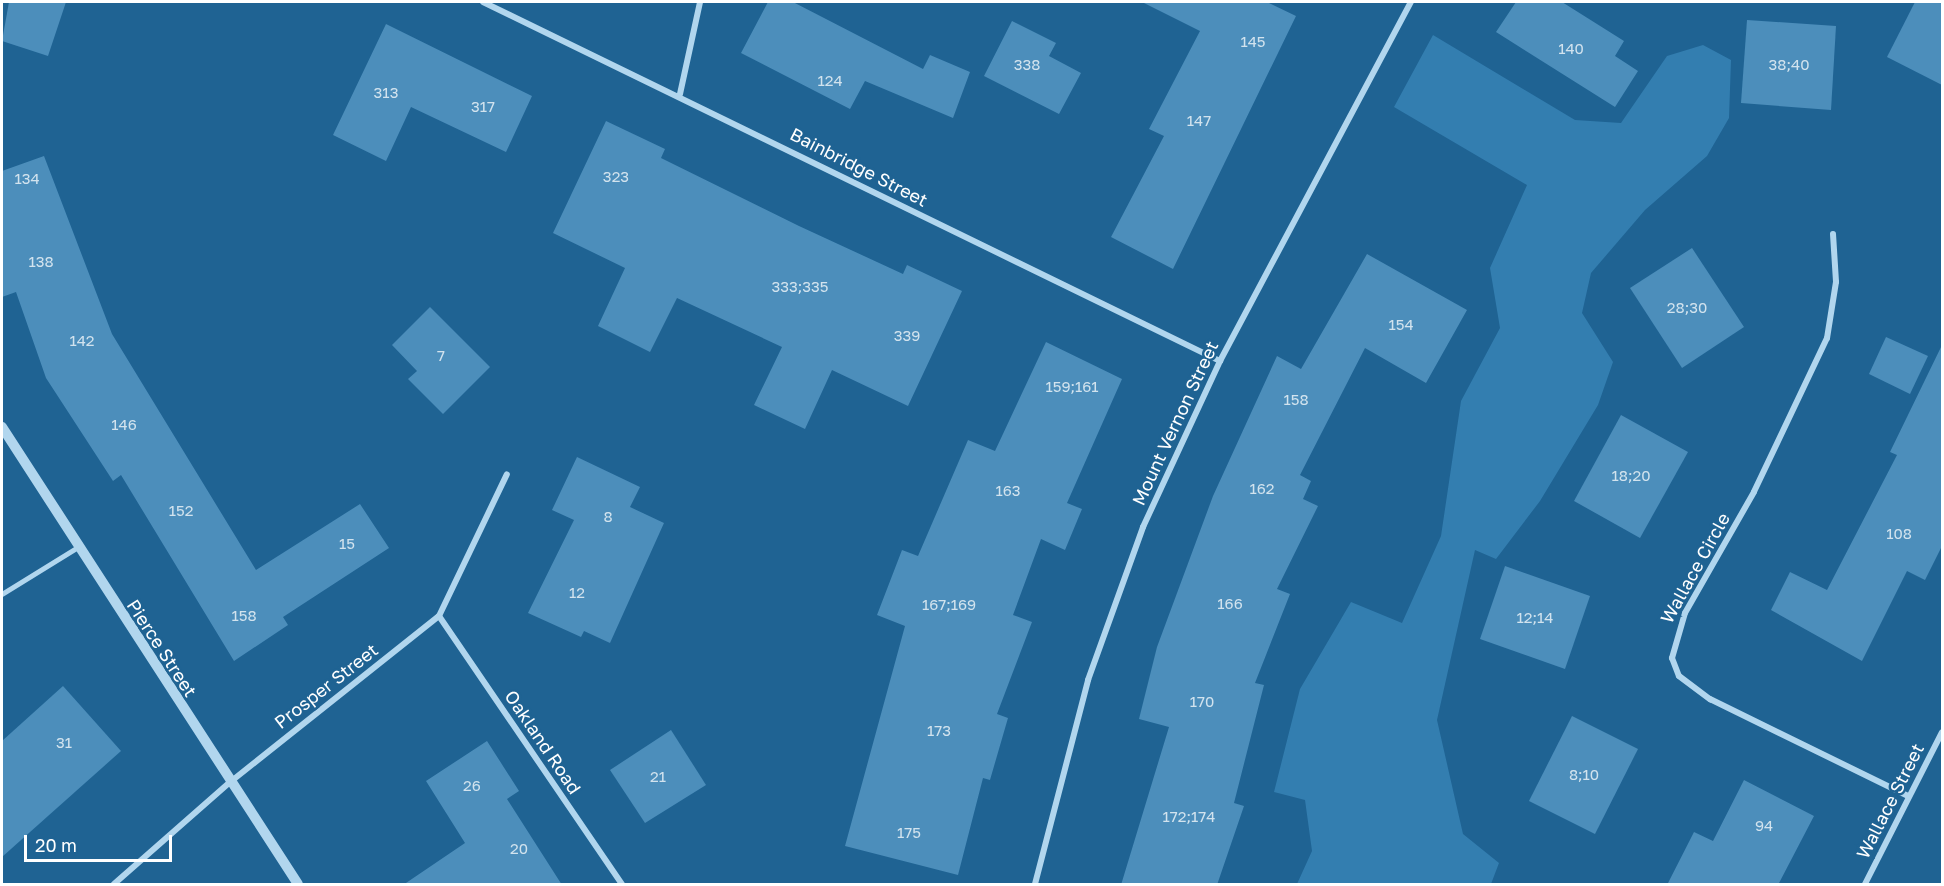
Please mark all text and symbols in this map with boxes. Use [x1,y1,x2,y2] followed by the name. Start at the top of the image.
[1240,33,1266,51] house number: 145
[1558,40,1584,58] house number: 140
[1014,56,1040,74] house number: 338
[1769,56,1809,74] house number: 38;40
[817,72,843,90] house number: 124
[374,84,398,102] house number: 313
[471,98,495,116] house number: 317
[1187,112,1211,130] house number: 147
[787,123,931,211] street label: Bainbridge Street
[603,168,629,186] house number: 323
[14,170,40,188] house number: 134
[28,253,54,271] house number: 138
[771,278,829,296] house number: 333;335
[1667,299,1707,317] house number: 28;30
[1388,316,1414,334] house number: 154
[894,327,920,345] house number: 339
[69,332,95,350] house number: 142
[1127,337,1223,509] street label: Mount Vernon Street
[437,347,445,365] house number: 7
[1045,378,1099,396] house number: 159;161
[1283,391,1309,409] house number: 158
[111,416,137,434] house number: 146
[1612,467,1650,485] house number: 18;20
[1249,480,1275,498] house number: 162
[995,482,1021,500] house number: 163
[169,502,193,520] house number: 152
[603,508,613,526] house number: 8
[1656,509,1734,627] street label: Wallace Circle
[1886,525,1912,543] house number: 108
[339,535,355,553] house number: 15
[569,584,585,602] house number: 12
[122,595,202,701] street label: Pierce Street
[1217,595,1243,613] house number: 166
[922,596,976,614] house number: 167;169
[231,607,257,625] house number: 158
[1517,609,1553,627] house number: 12;14
[270,639,382,733] street label: Prosper Street
[500,686,586,798] street label: Oakland Road
[1190,693,1214,711] house number: 170
[927,722,951,740] house number: 173
[56,734,72,752] house number: 31
[1852,740,1928,862] street label: Wallace Street
[1569,766,1599,784] house number: 8;10
[650,768,666,786] house number: 21
[463,777,481,795] house number: 26
[1163,808,1215,826] house number: 172;174
[1755,817,1773,835] house number: 94
[27,823,176,861] scale bar
[897,824,921,842] house number: 175
[35,834,77,856] text: 20 m
[510,840,528,858] house number: 20

